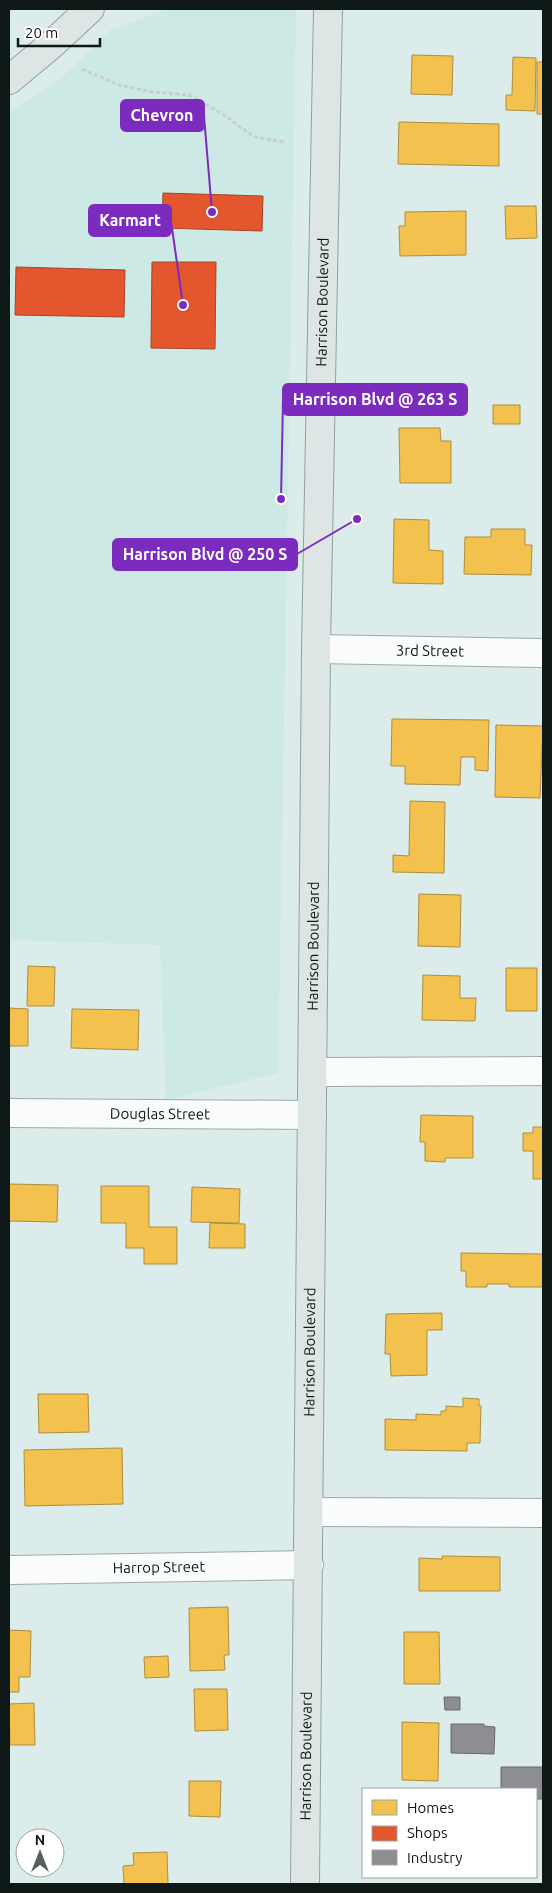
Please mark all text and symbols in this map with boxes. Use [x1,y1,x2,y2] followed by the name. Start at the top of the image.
[18,15,100,47] scale bar
[25,24,58,41] text: 20 m
[121,100,204,131] callout: Chevron
[131,106,193,124] text: Chevron
[89,205,171,236] callout: Karmart
[99,211,161,229] text: Karmart
[312,237,332,367] street label: Harrison Boulevard
[283,384,467,415] callout: Harrison Blvd @ 263 S
[293,390,457,408] text: Harrison Blvd @ 263 S
[113,539,297,570] callout: Harrison Blvd @ 250 S
[123,545,287,563] text: Harrison Blvd @ 250 S
[396,641,464,660] street label: 3rd Street
[304,881,322,1011] street label: Harrison Boulevard
[110,1105,210,1122] street label: Douglas Street
[300,1287,318,1417] street label: Harrison Boulevard
[113,1558,205,1576] street label: Harrop Street
[297,1691,315,1821] street label: Harrison Boulevard
[362,1788,537,1878] legend
[407,1799,454,1816] text: Homes
[407,1824,448,1841] text: Shops
[15,1828,65,1878] north arrow
[35,1832,45,1848] text: N
[407,1849,462,1866] text: Industry

